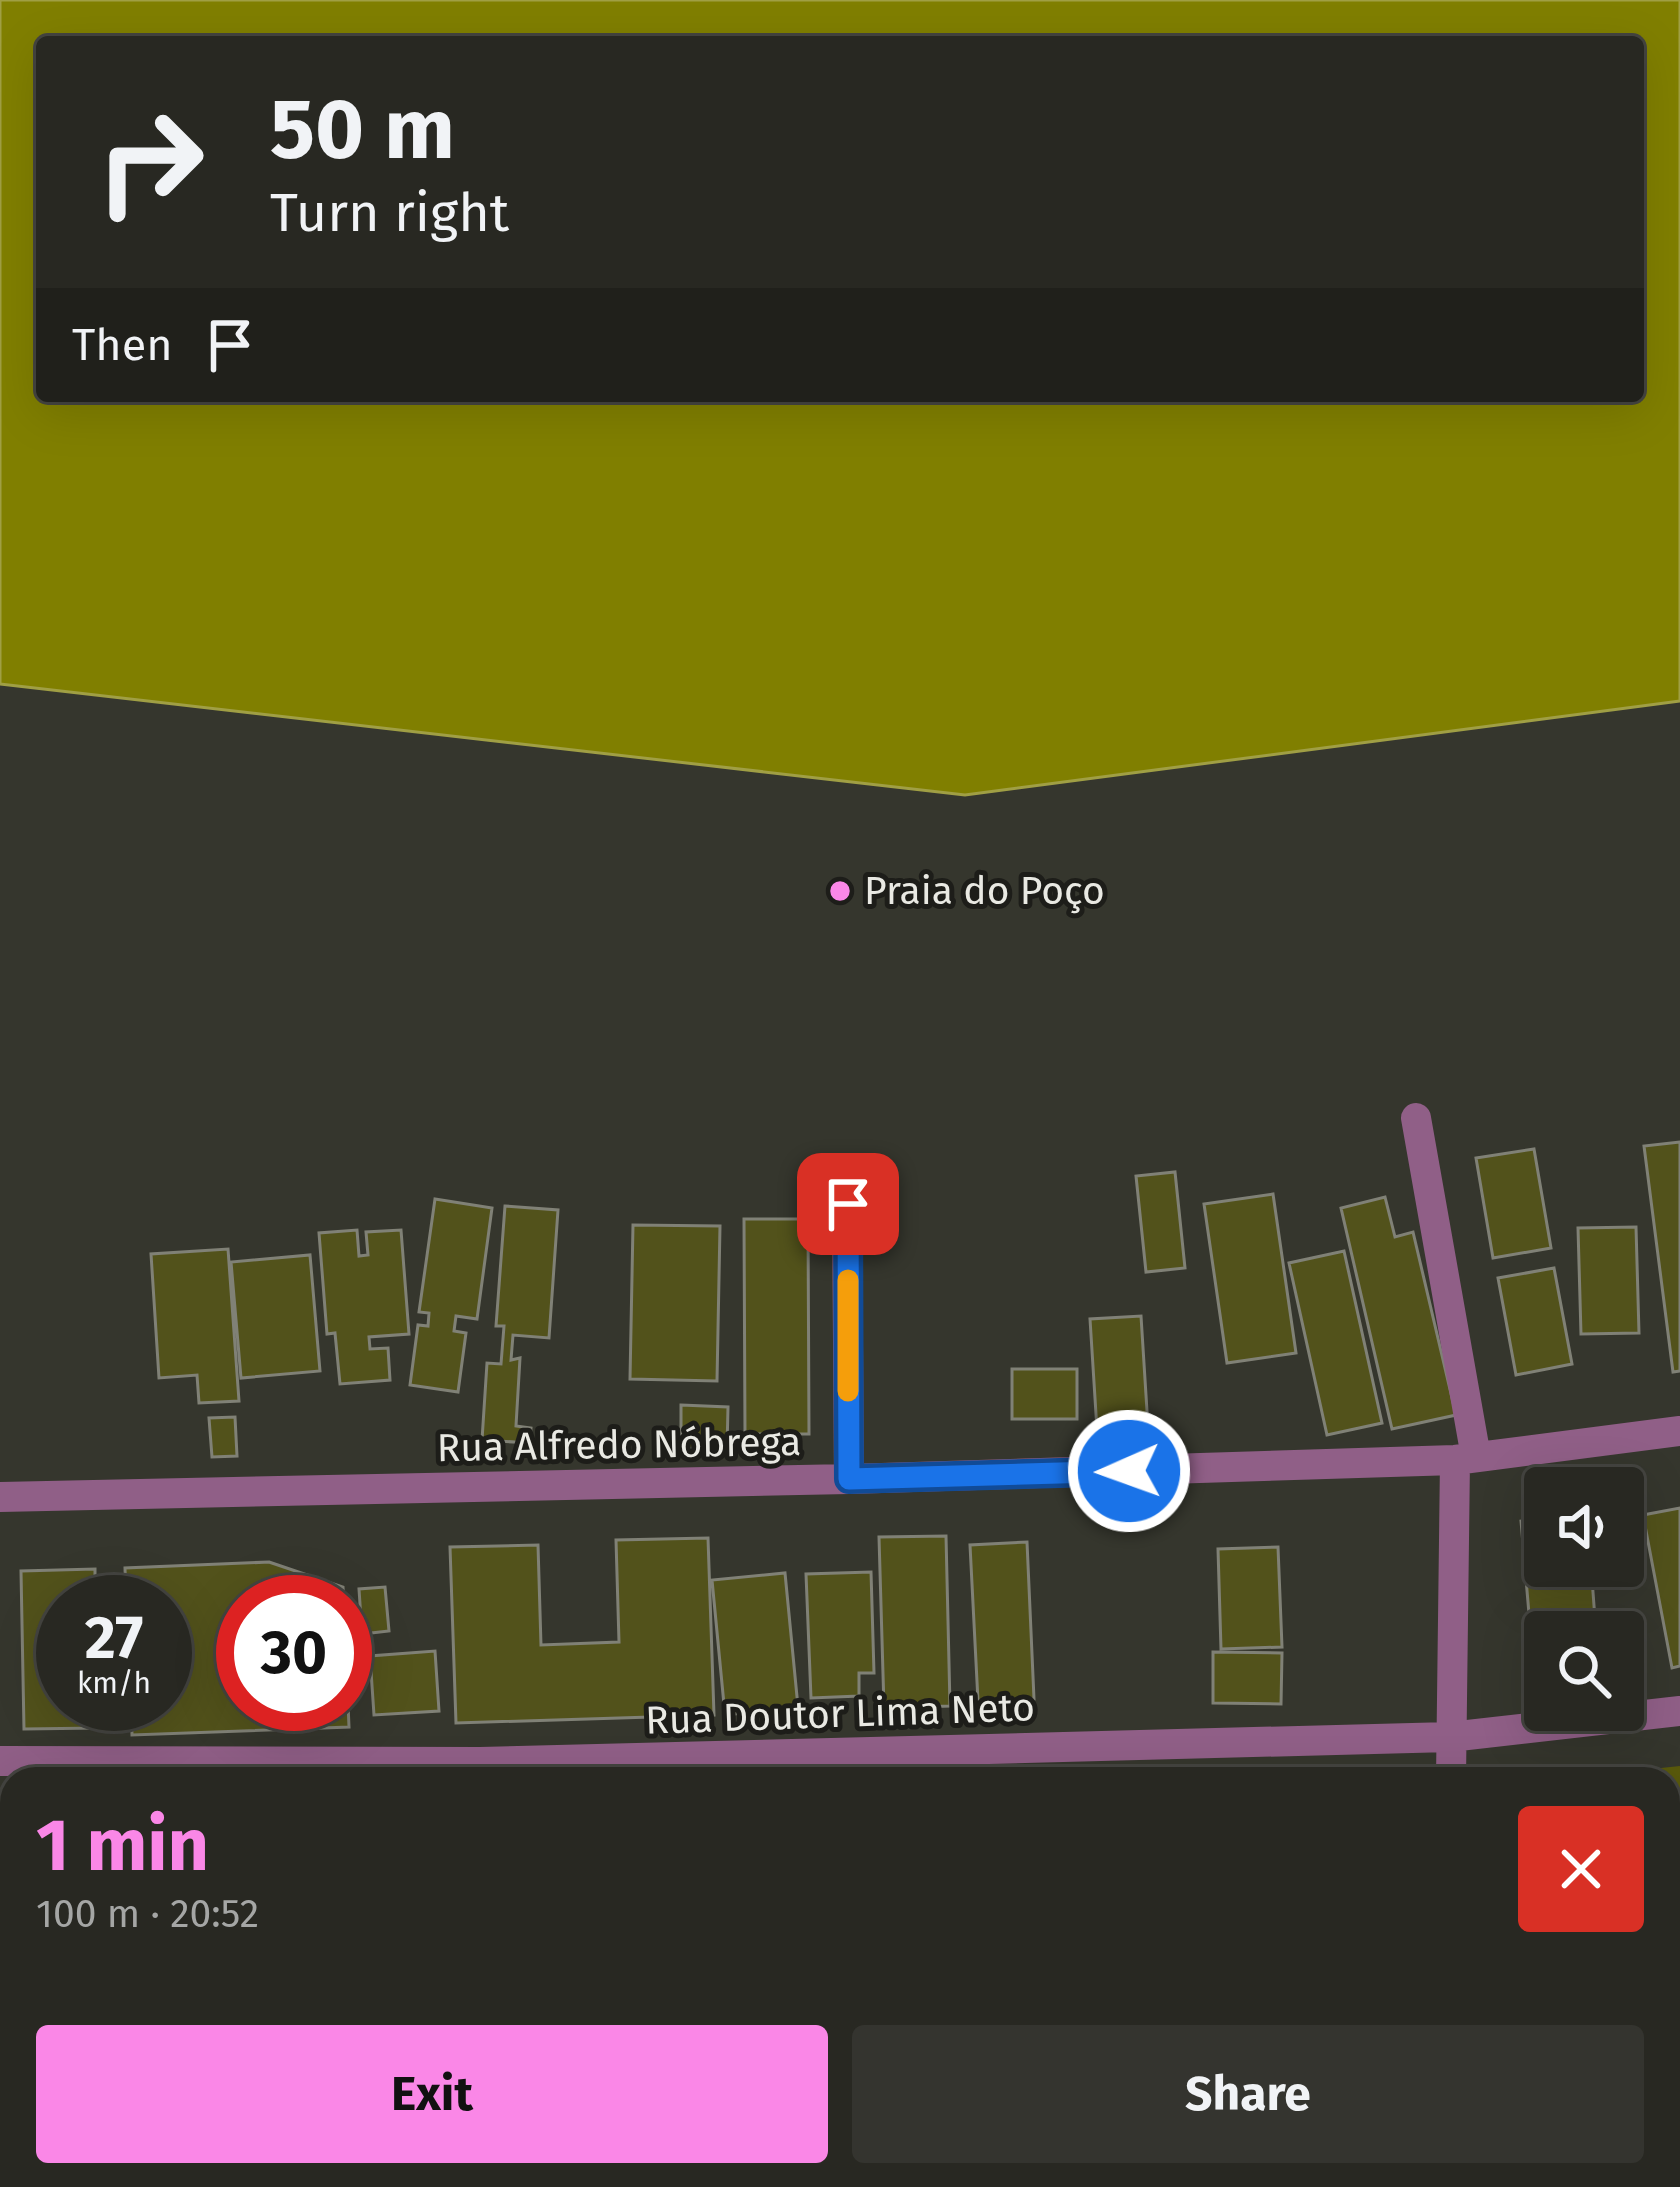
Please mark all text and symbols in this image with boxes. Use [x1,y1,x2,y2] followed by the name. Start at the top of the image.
[270,79,455,180] text: 50 m
[72,84,228,240] icon: right
[270,181,509,245] text: Turn right
[197,312,263,378] icon: arrive
[72,318,173,372] text: Then
[864,868,1105,914] place label: Praia do Poço
[827,878,853,904] marker: Praia do Poço
[797,1153,899,1255] pin
[815,1171,881,1237] icon: arrive
[1066,1408,1192,1534] position arrow
[436,1419,802,1471] street label: Rua Alfredo Nóbrega
[1524,1467,1644,1731] map controls
[1524,1467,1644,1587] button: sound
[216,1575,372,1731] speed limit sign: 30
[85,1602,143,1674] text: 27
[1524,1611,1644,1731] button: search
[77,1665,151,1701] text: km/h
[644,1684,1036,1744] street label: Rua Doutor Lima Neto
[36,1803,209,1889] text: 1 min
[1518,1806,1644,1932] button: close
[36,1891,259,1937] text: 100 m · 20:52
[36,2025,828,2163] button: Exit
[852,2025,1644,2163] button: Share

